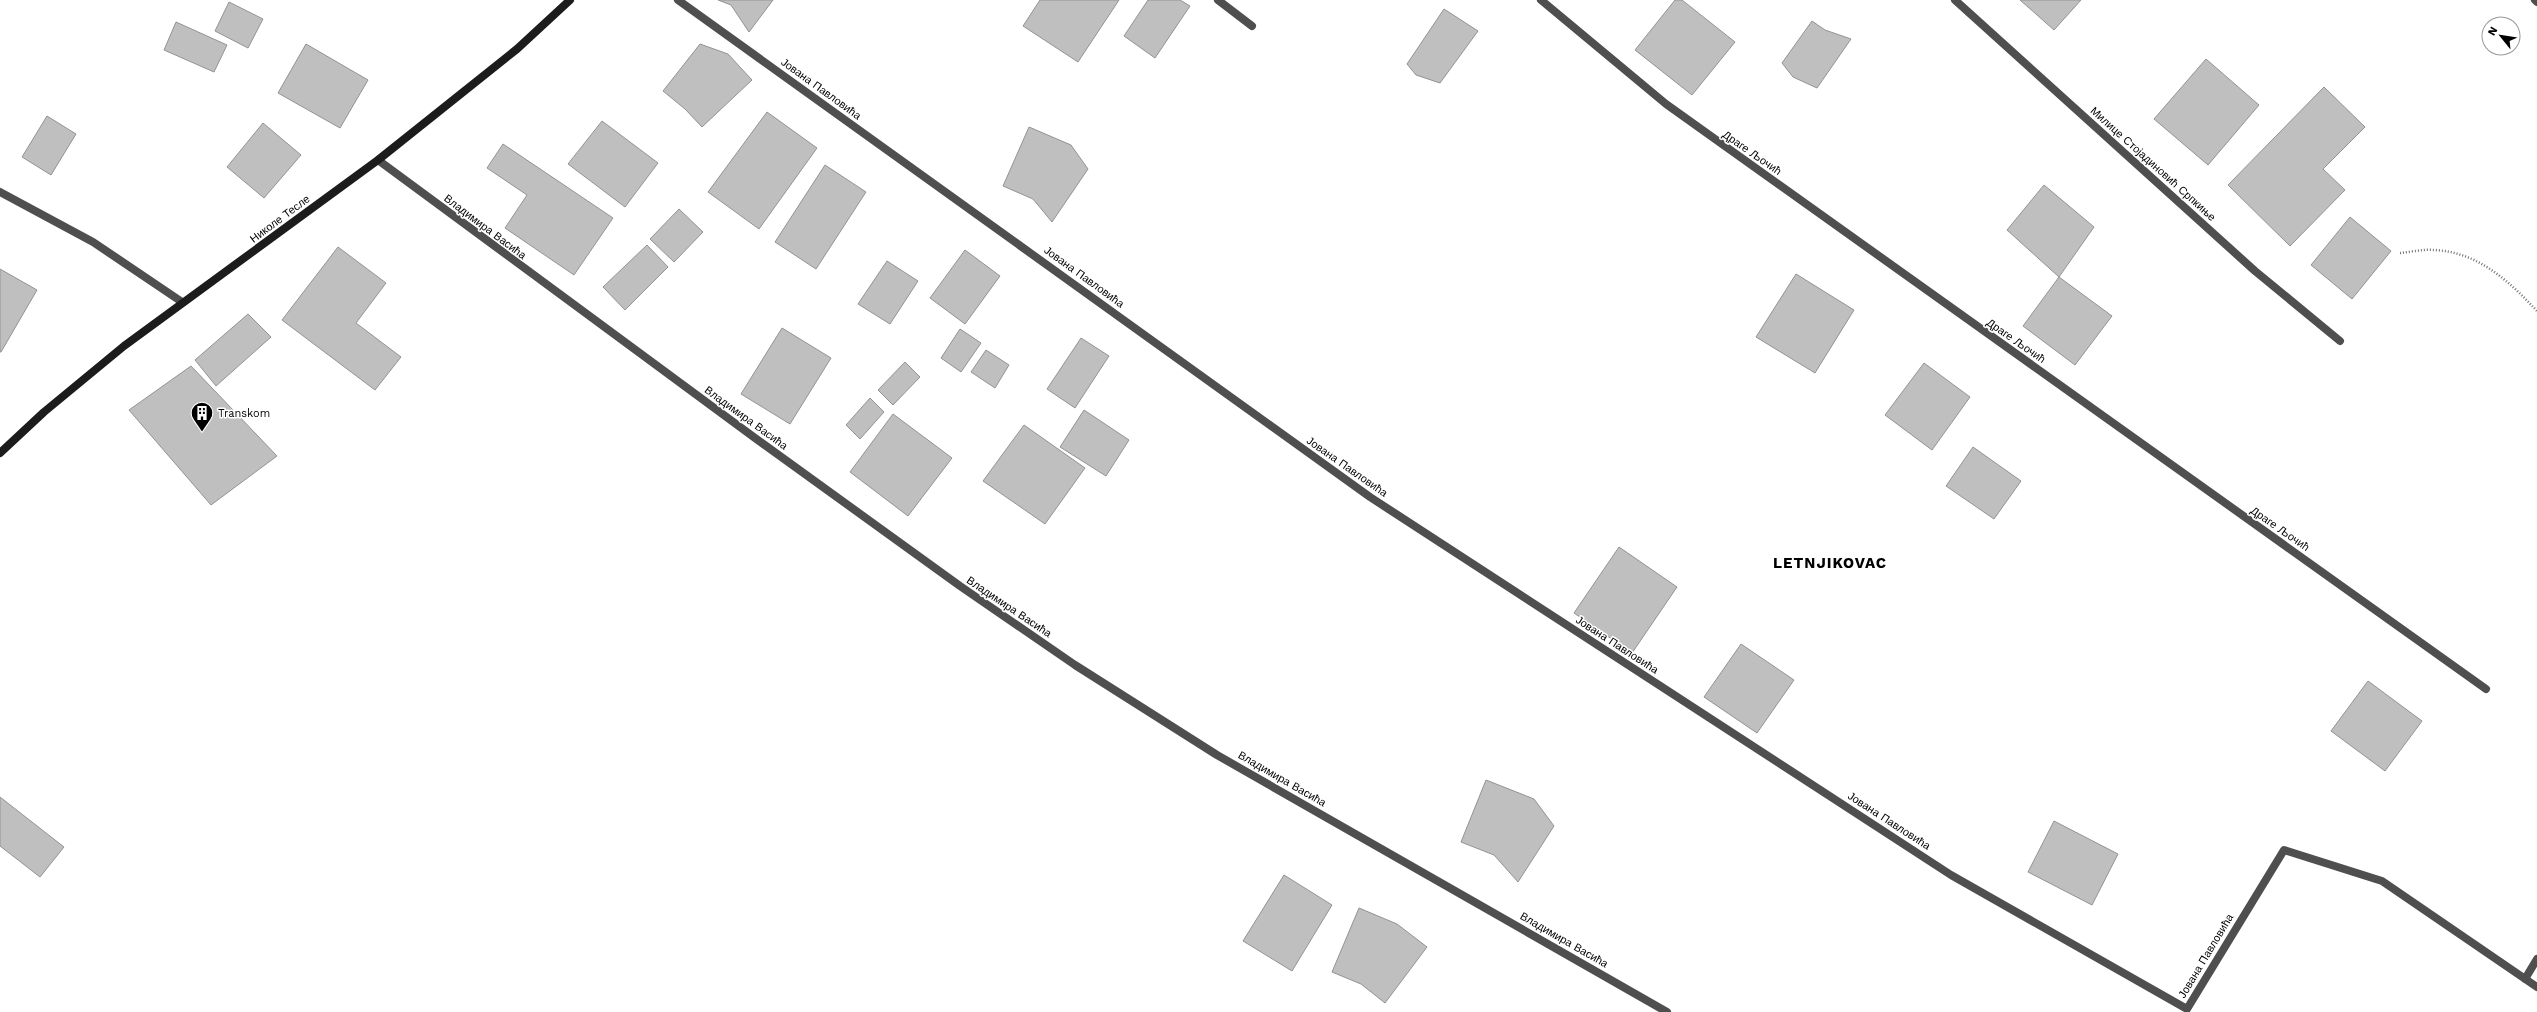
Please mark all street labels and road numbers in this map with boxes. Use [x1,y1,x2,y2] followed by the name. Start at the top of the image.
[778,56,864,123] street label: Јована Павловића
[2088,104,2218,224] street label: Милице Стојадиновић Српкиње
[1720,128,1784,178] street label: Драге Љочић
[248,192,312,246] street label: Николе Тесле
[441,192,529,263] street label: Владимира Васића
[1041,244,1127,311] street label: Јована Павловића
[1984,316,2048,366] street label: Драге Љочић
[702,384,791,453] street label: Владимира Васића
[1304,434,1391,500] street label: Јована Павловића
[2248,504,2312,554] street label: Драге Љочић
[964,574,1055,641] street label: Владимира Васића
[1573,613,1661,677] street label: Јована Павловића
[1236,749,1329,810] street label: Владимира Васића
[1845,789,1933,853] street label: Јована Павловића
[1518,910,1611,971] street label: Владимира Васића
[2176,911,2237,1000] street label: Јована Павловића

